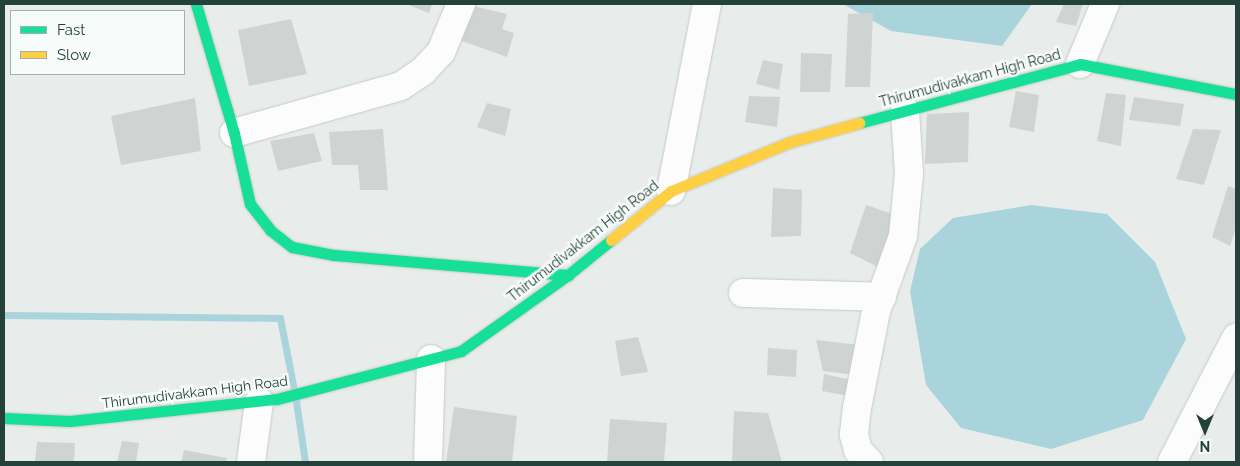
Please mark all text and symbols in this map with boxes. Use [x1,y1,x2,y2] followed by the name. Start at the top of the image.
[10,10,185,75] legend
[57,21,85,39] text: Fast
[57,46,91,64] text: Slow
[877,46,1063,110] street label: Thirumudivakkam High Road
[504,177,662,305] street label: Thirumudivakkam High Road
[101,372,289,412] street label: Thirumudivakkam High Road
[1180,406,1230,456] north arrow
[1200,438,1210,454] text: N

